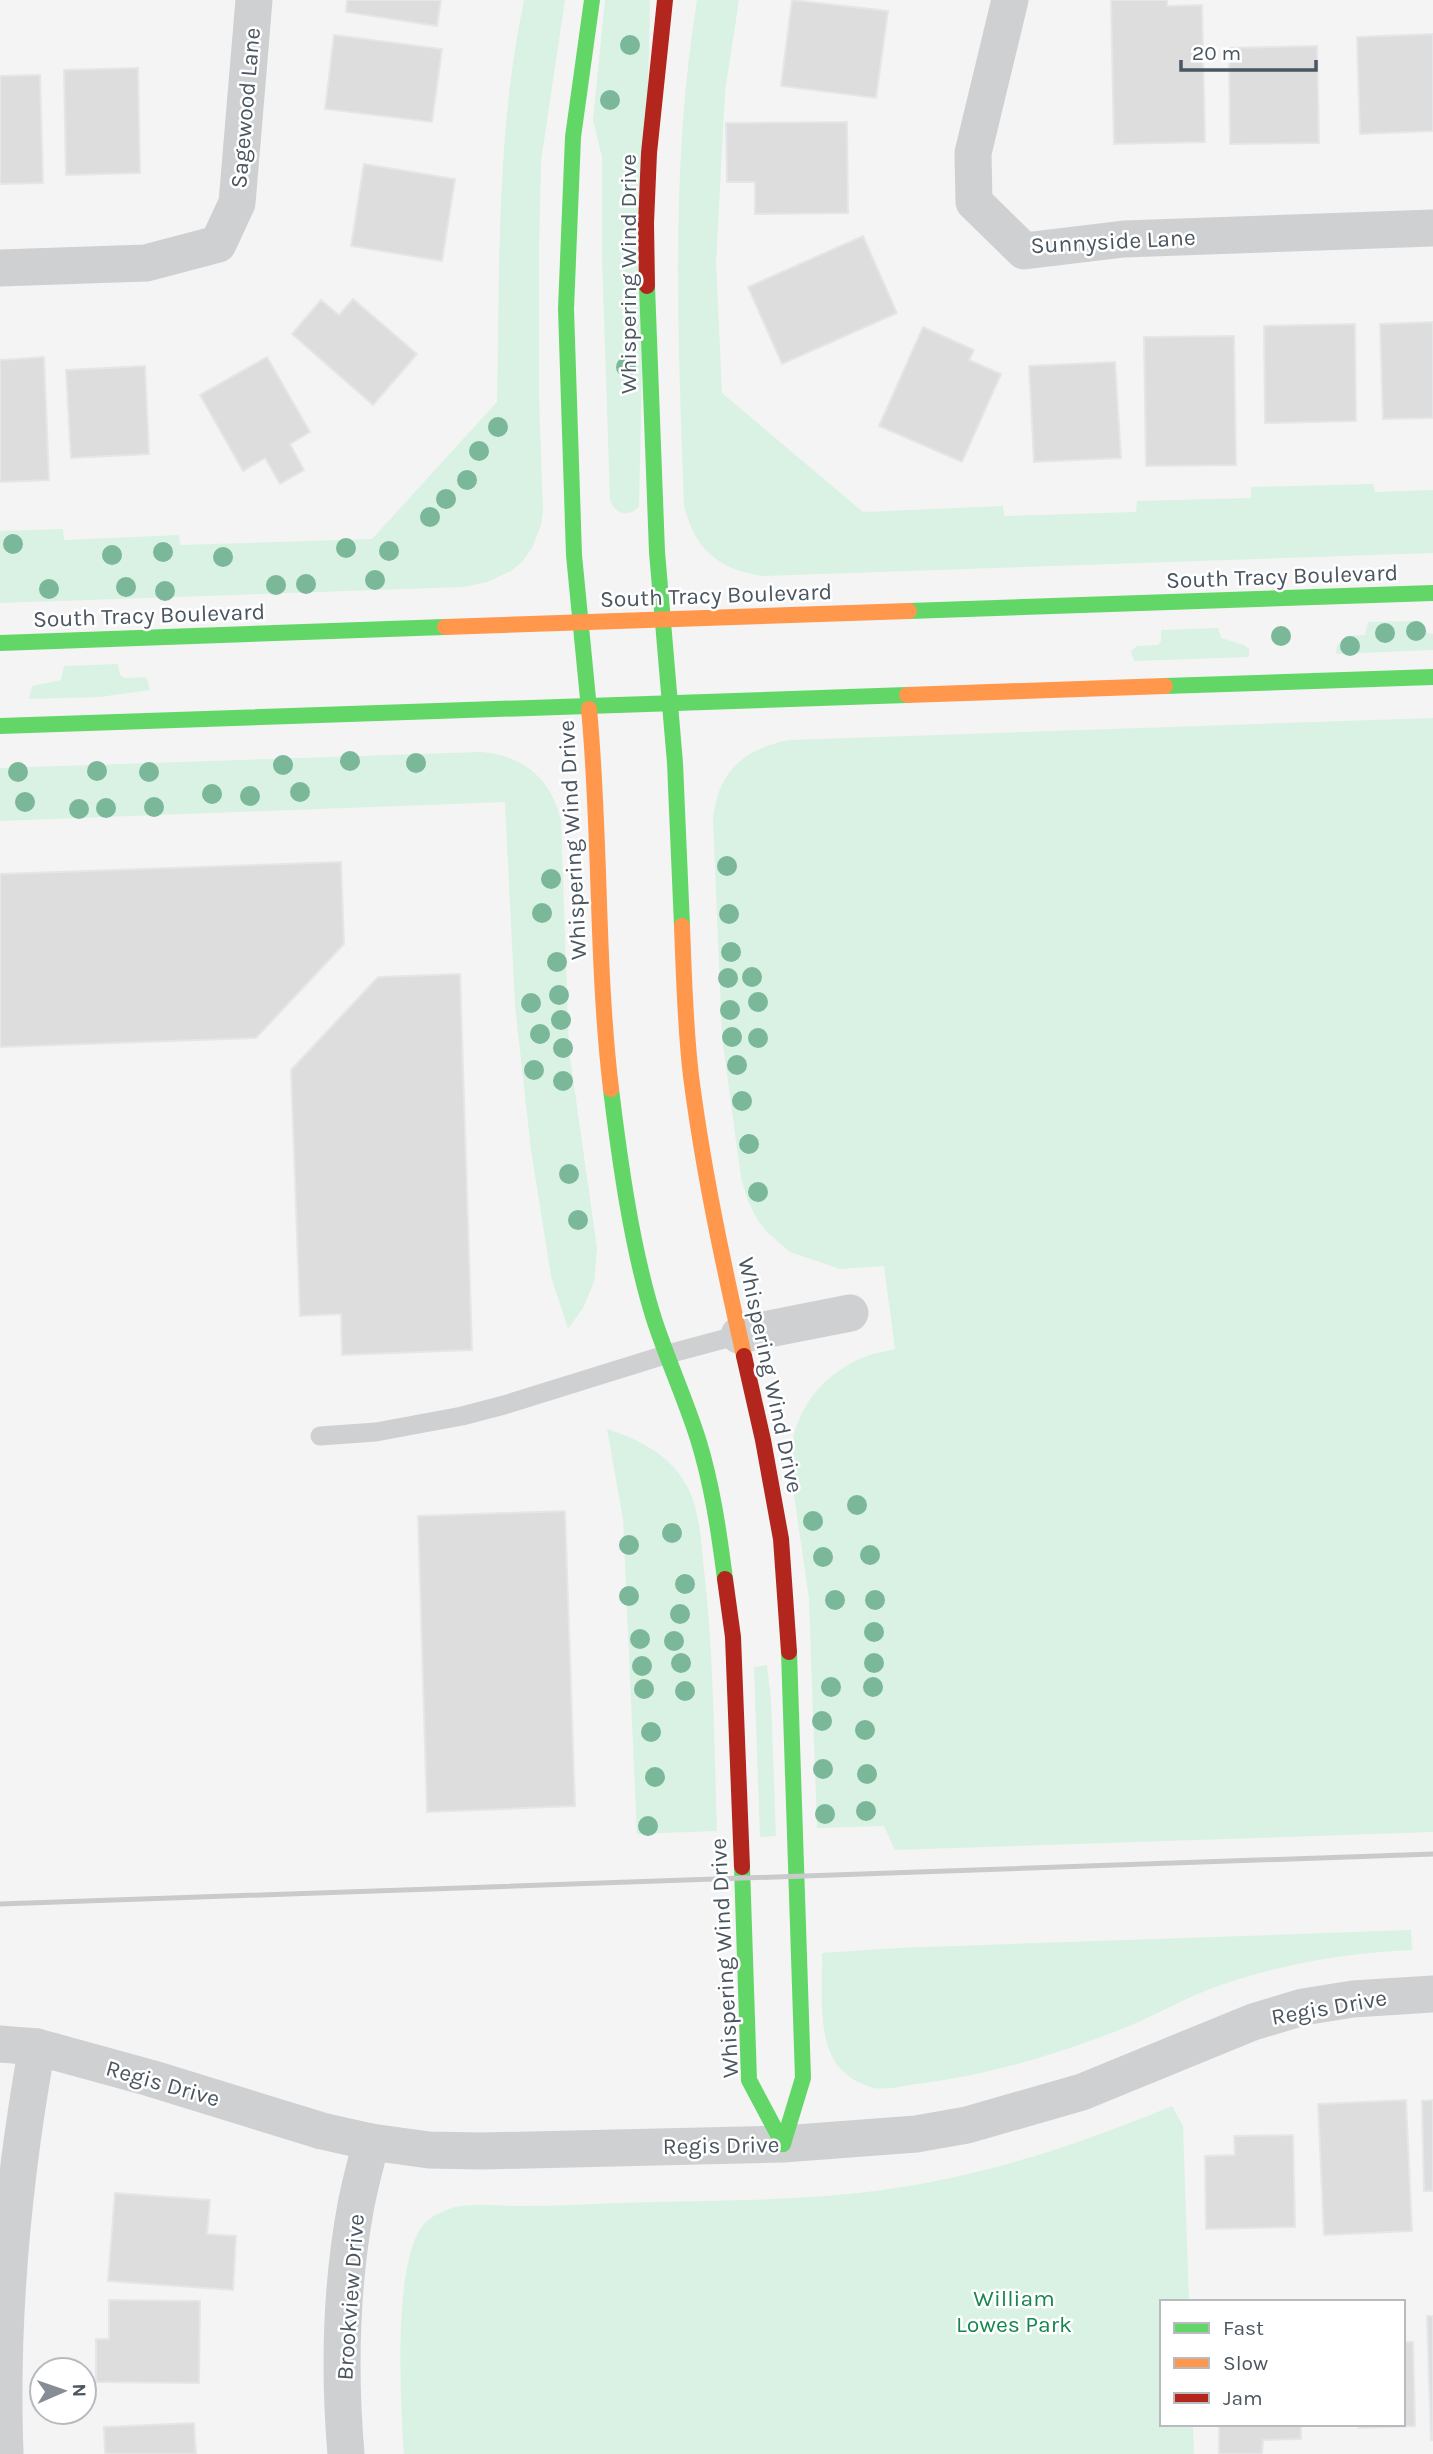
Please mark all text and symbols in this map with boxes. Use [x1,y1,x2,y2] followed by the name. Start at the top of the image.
[225,26,266,190] street label: Sagewood Lane
[1181,28,1316,72] scale bar
[1192,41,1241,65] text: 20 m
[615,154,642,394] street label: Whispering Wind Drive
[1030,224,1196,259] street label: Sunnyside Lane
[1165,559,1399,594] street label: South Tracy Boulevard
[599,578,833,613] street label: South Tracy Boulevard
[32,598,266,633] street label: South Tracy Boulevard
[553,719,592,961] street label: Whispering Wind Drive
[732,1255,809,1495] street label: Whispering Wind Drive
[705,1837,744,2079] street label: Whispering Wind Drive
[1269,1984,1389,2031] street label: Regis Drive
[103,2054,223,2113] street label: Regis Drive
[662,2131,780,2160] street label: Regis Drive
[331,2213,370,2381] street label: Brookview Drive
[956,2285,1072,2338] park label: William Lowes Park
[1160,2300,1405,2426] legend
[1223,2316,1264,2340] text: Fast
[1223,2351,1268,2375] text: Slow
[28,2356,98,2426] north arrow
[68,2383,90,2398] text: N
[1223,2386,1263,2410] text: Jam

